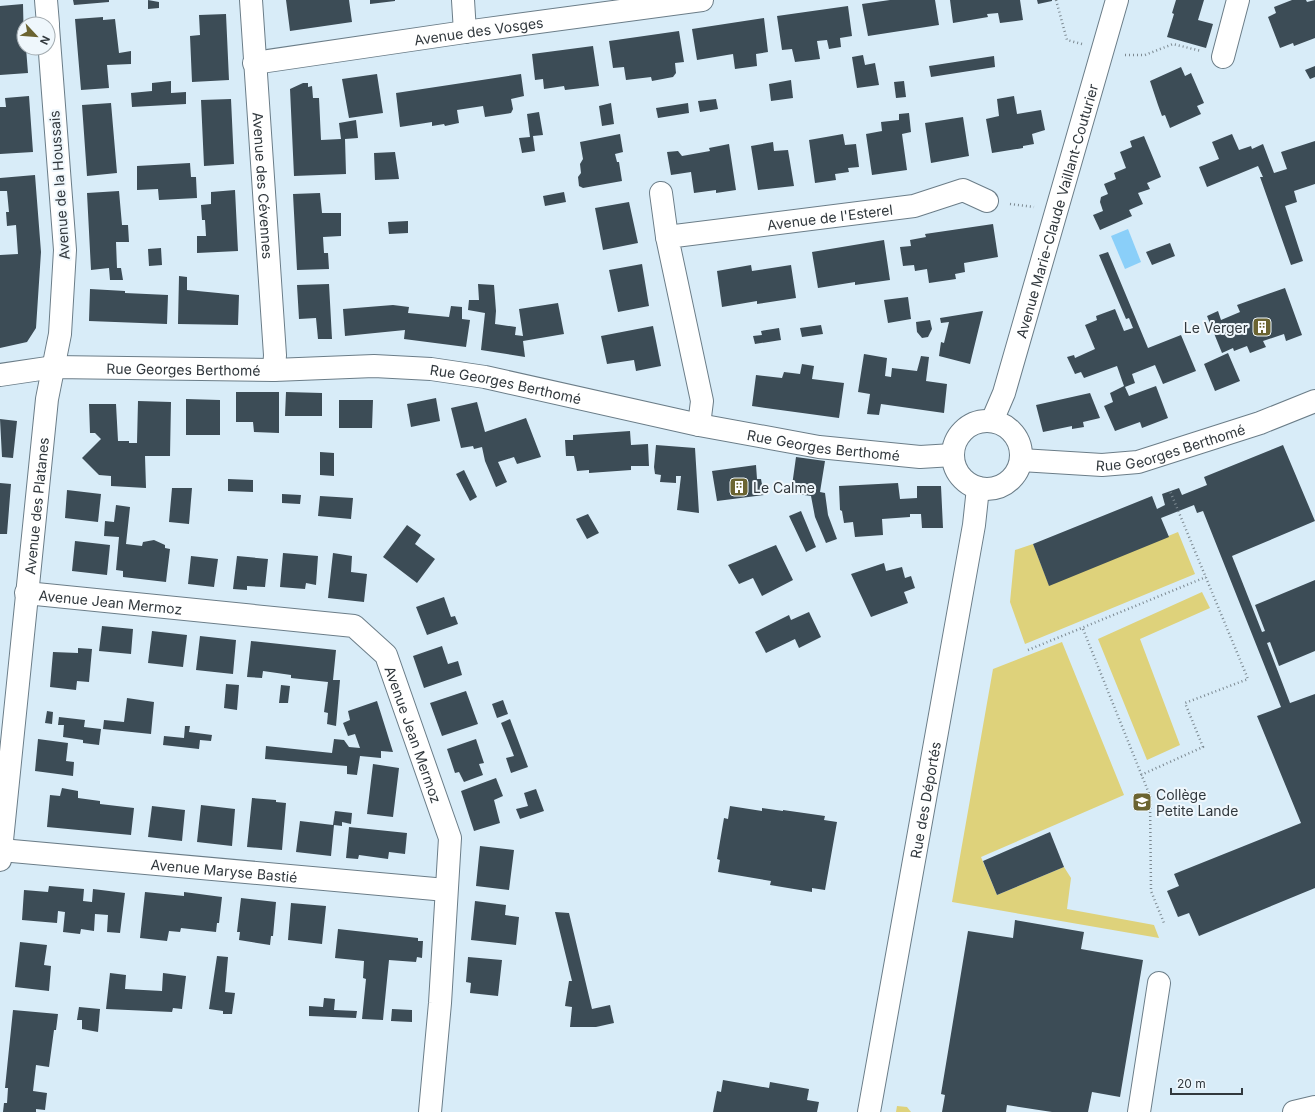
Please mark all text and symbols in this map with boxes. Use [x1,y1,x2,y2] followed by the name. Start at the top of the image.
[413,13,544,48] street label: Avenue des Vosges
[16,16,56,56] north arrow
[37,34,53,47] text: N
[1012,82,1101,340] street label: Avenue Marie-Claude Vaillant-Couturier
[45,110,73,260] street label: Avenue de la Houssais
[250,112,277,260] street label: Avenue des Cévennes
[766,200,894,233] street label: Avenue de l'Esterel
[1251,316,1273,338] building icon: Le Verger
[1184,319,1248,336] place label: Le Verger
[106,359,261,378] street label: Rue Georges Berthomé
[429,360,583,407] street label: Rue Georges Berthomé
[1095,420,1247,474] street label: Rue Georges Berthomé
[746,426,901,463] street label: Rue Georges Berthomé
[21,436,52,575] street label: Avenue des Platanes
[728,476,750,498] building icon: Le Calme
[753,479,815,496] place label: Le Calme
[38,586,183,617] street label: Avenue Jean Mermoz
[382,664,446,805] street label: Avenue Jean Mermoz
[906,740,944,860] street label: Rue des Déportés
[1156,786,1238,819] place label: Collège Petite Lande
[1131,791,1153,813] school or university icon: Collège Petite Lande
[150,855,298,885] street label: Avenue Maryse Bastié
[1171,1070,1242,1096] scale bar
[1177,1076,1206,1091] text: 20 m

